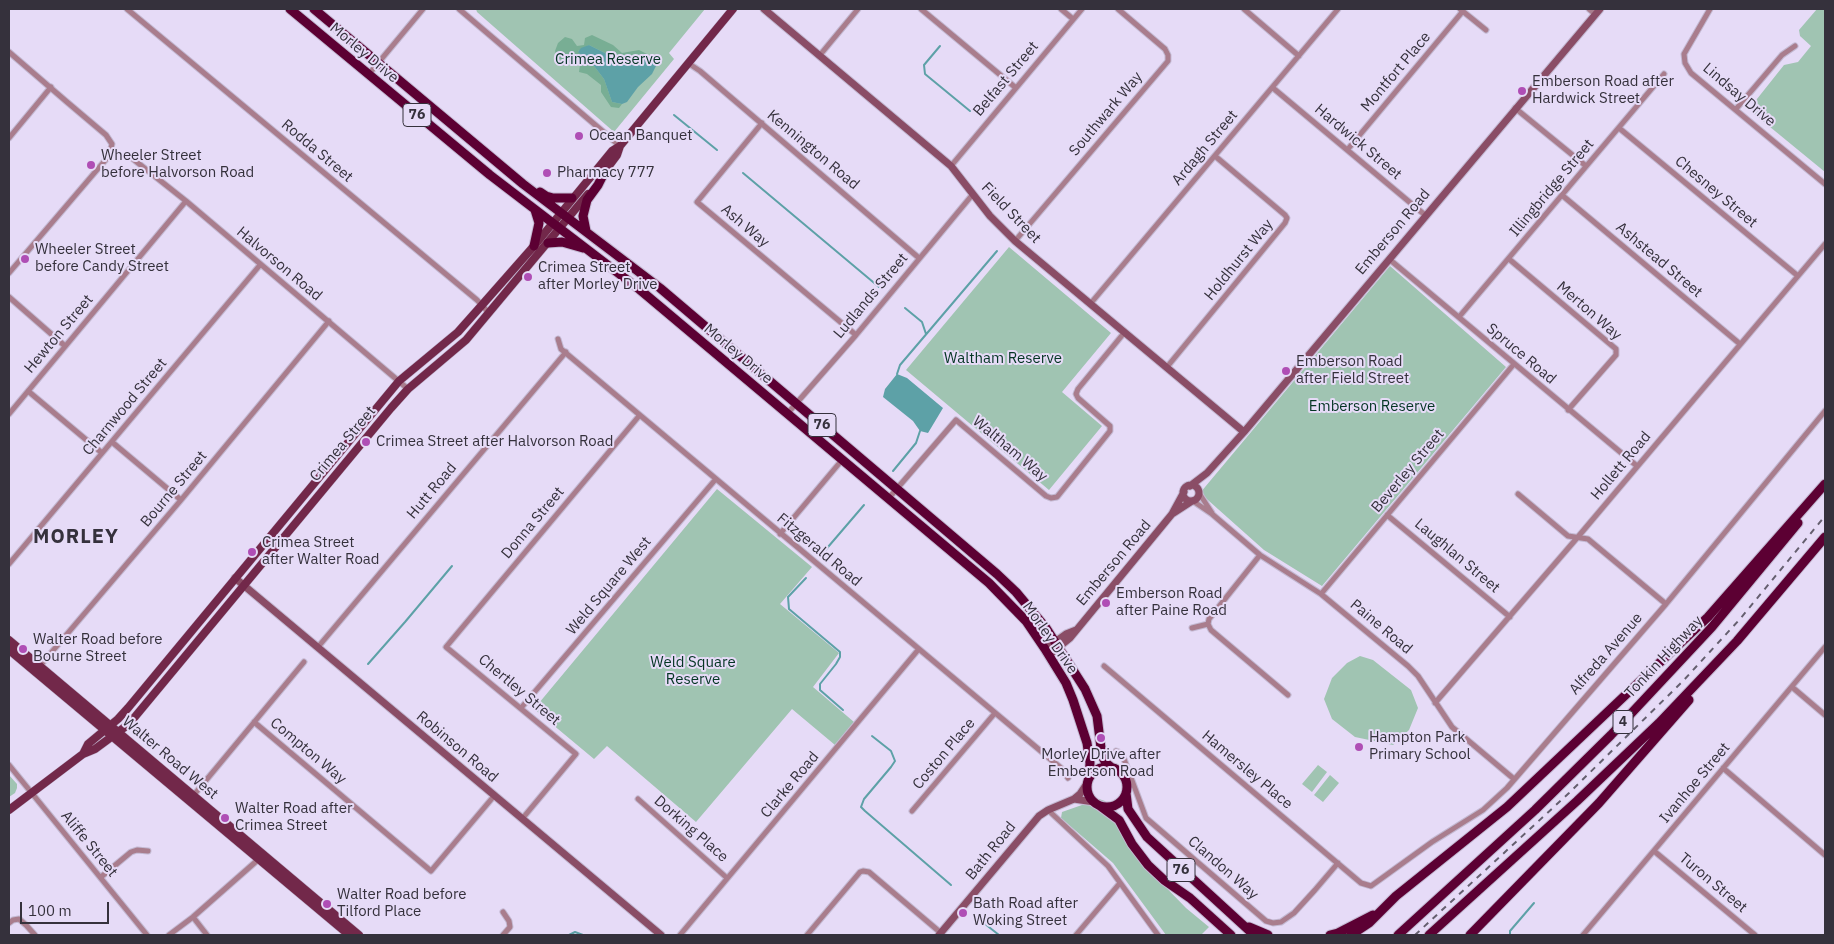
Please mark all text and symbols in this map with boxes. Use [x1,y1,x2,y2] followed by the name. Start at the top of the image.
[326,19,402,87] street label: Morley Drive
[1357,28,1435,116] street label: Montfort Place
[969,38,1043,120] street label: Belfast Street
[555,51,661,69] park label: Crimea Reserve
[1699,59,1779,131] street label: Lindsay Drive
[1066,68,1146,160] street label: Southwark Way
[1532,73,1674,108] place label: Emberson Road after Hardwick Street
[1516,85,1528,97] marker: Emberson Road after Hardwick Street
[1311,100,1405,184] street label: Hardwick Street
[403,104,431,126] road number: 76
[763,106,863,194] street label: Kennington Road
[1168,107,1242,189] street label: Ardagh Street
[278,116,356,186] street label: Rodda Street
[589,127,692,145] place label: Ocean Banquet
[573,130,585,142] marker: Ocean Banquet
[1506,136,1598,240] street label: Illingbridge Street
[101,147,254,182] place label: Wheeler Street before Halvorson Road
[1671,152,1761,232] street label: Chesney Street
[85,159,97,171] marker: Wheeler Street before Halvorson Road
[557,164,655,182] place label: Pharmacy 777
[541,167,553,179] marker: Pharmacy 777
[977,179,1045,247] street label: Field Street
[1352,185,1434,279] street label: Emberson Road
[717,201,773,251] street label: Ash Way
[1201,216,1277,304] street label: Holdhurst Way
[1612,219,1706,301] street label: Ashstead Street
[233,223,325,305] street label: Halvorson Road
[35,241,169,276] place label: Wheeler Street before Candy Street
[830,250,912,342] street label: Ludlands Street
[19,253,31,265] marker: Wheeler Street before Candy Street
[538,259,658,294] place label: Crimea Street after Morley Drive
[522,271,534,283] marker: Crimea Street after Morley Drive
[1553,278,1625,344] street label: Merton Way
[21,291,97,377] street label: Hewton Street
[700,320,776,388] street label: Morley Drive
[1483,320,1559,388] street label: Spruce Road
[944,350,1062,368] park label: Waltham Reserve
[1296,353,1409,388] place label: Emberson Road after Field Street
[79,355,171,459] street label: Charnwood Street
[1280,365,1292,377] marker: Emberson Road after Field Street
[1309,398,1435,416] park label: Emberson Reserve
[306,403,380,485] street label: Crimea Street
[969,412,1051,486] street label: Waltham Way
[808,414,836,436] road number: 76
[1368,426,1448,516] street label: Beverley Street
[1587,428,1655,504] street label: Hollett Road
[376,433,613,451] place label: Crimea Street after Halvorson Road
[360,436,372,448] marker: Crimea Street after Halvorson Road
[137,447,211,531] street label: Bourne Street
[403,459,461,523] street label: Hutt Road
[498,483,568,563] street label: Donna Street
[773,509,865,591] street label: Fitzgerald Road
[1411,515,1503,597] street label: Laughlan Street
[1073,516,1155,610] street label: Emberson Road
[32,525,120,549] district label: MORLEY
[563,533,655,639] street label: Weld Square West
[262,534,380,569] place label: Crimea Street after Walter Road
[246,546,258,558] marker: Crimea Street after Walter Road
[1116,585,1227,620] place label: Emberson Road after Paine Road
[1346,596,1416,658] street label: Paine Road
[1100,597,1112,609] marker: Emberson Road after Paine Road
[1018,598,1082,678] street label: Morley Drive
[1566,609,1646,699] street label: Alfreda Avenue
[1621,612,1707,702] street label: Tonkin Highway
[33,631,163,666] place label: Walter Road before Bourne Street
[17,643,29,655] marker: Walter Road before Bourne Street
[474,651,564,729] street label: Chertley Street
[650,654,736,689] park label: Weld Square Reserve
[413,708,501,786] street label: Robinson Road
[1613,710,1633,734] road number: 4
[118,713,222,803] street label: Walter Road West
[266,714,350,788] street label: Compton Way
[909,715,979,793] street label: Coston Place
[1198,727,1296,813] street label: Hamersley Place
[1369,729,1471,764] place label: Hampton Park Primary School
[1095,732,1107,744] marker: Morley Drive after Emberson Road
[1656,739,1734,827] street label: Ivanhoe Street
[1353,741,1365,753] marker: Hampton Park Primary School
[1041,746,1161,781] place label: Morley Drive after Emberson Road
[757,748,823,822] street label: Clarke Road
[650,792,732,866] street label: Dorking Place
[235,800,353,835] place label: Walter Road after Crimea Street
[57,807,121,881] street label: Aliffe Street
[219,812,231,824] marker: Walter Road after Crimea Street
[962,818,1020,884] street label: Bath Road
[1184,832,1262,904] street label: Clandon Way
[1675,849,1751,917] street label: Turon Street
[1167,858,1195,882] road number: 76
[337,886,467,921] place label: Walter Road before Tilford Place
[22,892,111,924] scale bar
[973,895,1078,930] place label: Bath Road after Woking Street
[321,898,333,910] marker: Walter Road before Tilford Place
[28,901,72,920] text: 100 m
[957,907,969,919] marker: Bath Road after Woking Street

